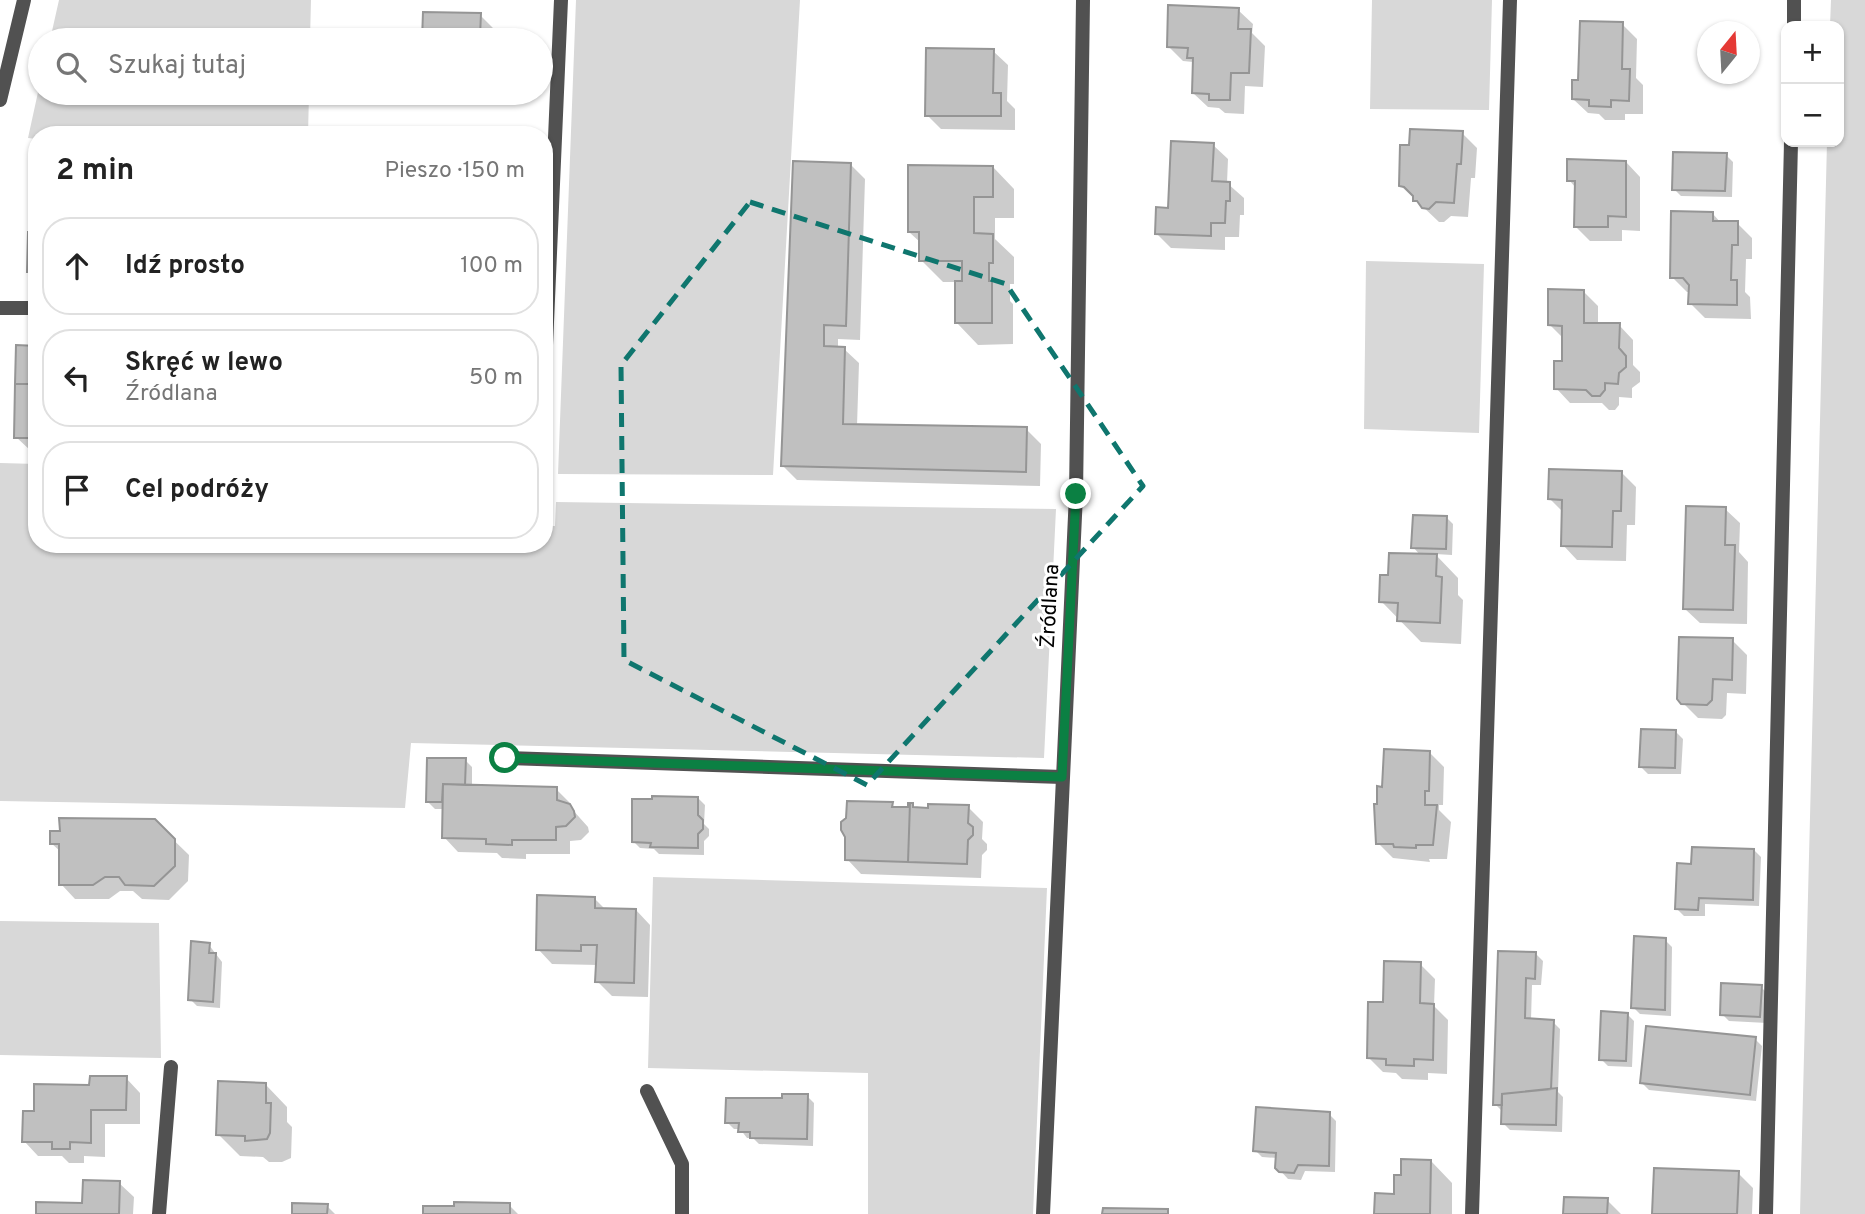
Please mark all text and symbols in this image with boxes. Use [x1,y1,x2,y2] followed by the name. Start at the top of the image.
[1697,21,1760,84] north arrow
[1781,21,1844,147] map controls
[1781,21,1844,84] button: +
[28,28,553,105] search box
[52,48,90,86] icon: search
[108,50,246,83] text: Szukaj tutaj
[1781,84,1844,147] button: −
[56,153,134,190] text: 2 min
[384,157,525,186] text: Pieszo · 150 m
[58,247,96,285] icon: ahead
[125,250,245,283] text: Idź prosto
[460,252,523,281] text: 100 m
[125,347,283,380] text: Skręć w lewo
[58,359,96,397] icon: left
[469,364,523,393] text: 50 m
[125,380,218,409] text: Źródlana
[58,471,96,509] icon: arrive
[125,474,269,507] text: Cel podróży
[1060,478,1091,509] route end
[1034,563,1066,649] street label: Źródlana
[489,742,520,773] route start

